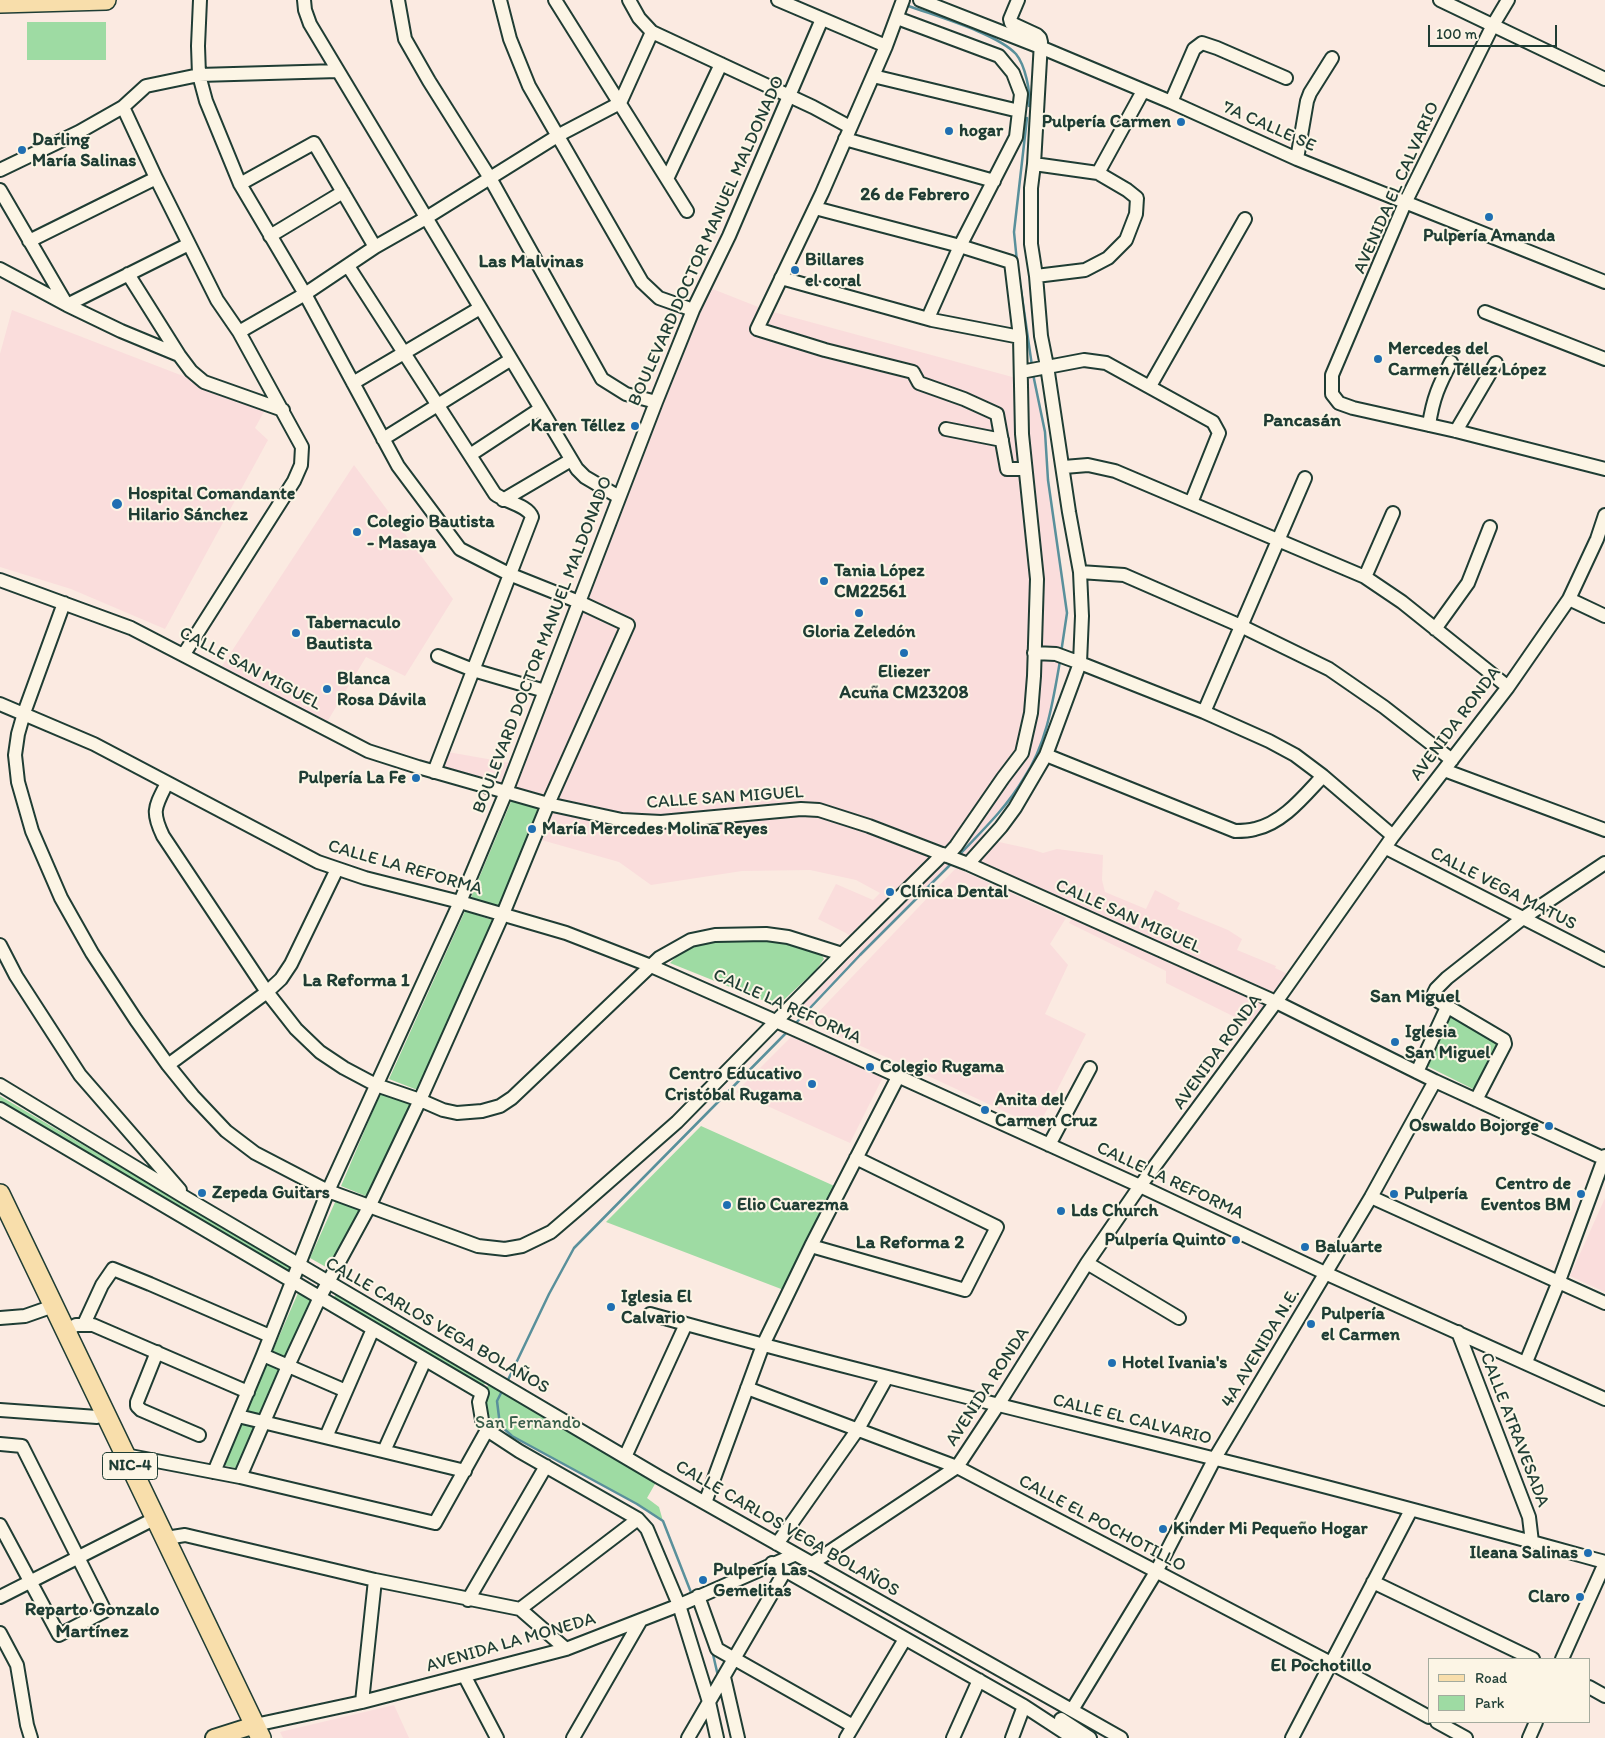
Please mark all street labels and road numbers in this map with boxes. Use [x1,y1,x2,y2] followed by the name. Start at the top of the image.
[624,72,790,410] street label: BOULEVARD DOCTOR MANUEL MALDONADO
[1219,97,1319,157] street label: 7A CALLE SE
[1349,99,1445,277] street label: AVENIDA EL CALVARIO
[469,473,617,817] street label: BOULEVARD DOCTOR MANUEL MALDONADO
[175,622,325,716] street label: CALLE SAN MIGUEL
[1406,663,1506,785] street label: AVENIDA RONDA
[646,782,804,814] street label: CALLE SAN MIGUEL
[325,836,485,900] street label: CALLE LA REFORMA
[1426,843,1580,935] street label: CALLE VEGA MATUS
[1052,875,1204,959] street label: CALLE SAN MIGUEL
[710,965,864,1049] street label: CALLE LA REFORMA
[1169,990,1267,1114] street label: AVENIDA RONDA
[1093,1137,1247,1225] street label: CALLE LA REFORMA
[321,1253,553,1399] street label: CALLE CARLOS VEGA BOLAÑOS
[1217,1284,1305,1412] street label: 4A AVENIDA N.E.
[942,1324,1034,1450] street label: AVENIDA RONDA
[1475,1350,1553,1510] street label: CALLE ATRAVESADA
[1050,1390,1214,1450] street label: CALLE EL CALVARIO
[102,1452,158,1480] road number: NIC-4
[671,1456,903,1602] street label: CALLE CARLOS VEGA BOLAÑOS
[1014,1471,1190,1577] street label: CALLE EL POCHOTILLO
[424,1608,598,1678] street label: AVENIDA LA MONEDA

